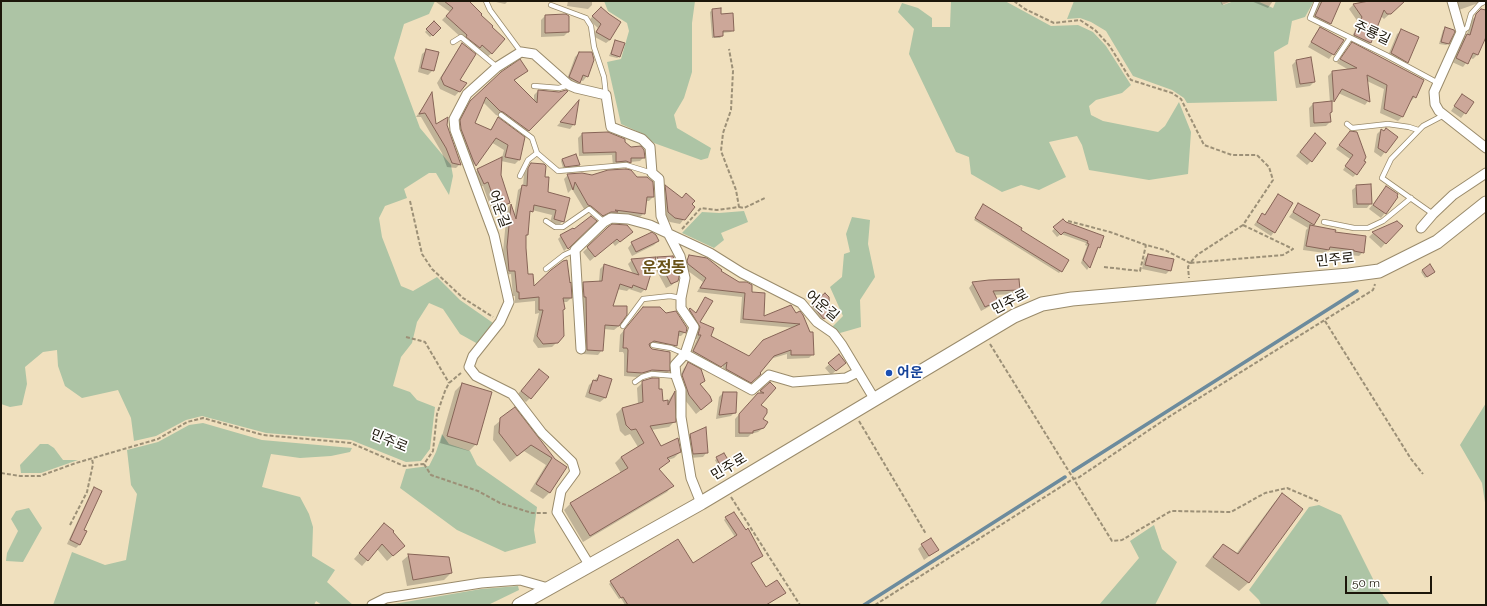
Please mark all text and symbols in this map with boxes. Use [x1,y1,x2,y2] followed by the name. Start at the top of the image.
[1351,17,1393,49] street label: 주룡길
[484,188,514,230] street label: 어운길
[1315,250,1355,270] street label: 민주로
[642,258,686,278] district label: 운정동
[989,286,1031,318] street label: 민주로
[802,287,842,325] street label: 어운길
[897,365,923,381] place label: 어운
[884,368,894,378] marker: 어운
[368,426,410,456] street label: 민주로
[708,450,750,484] street label: 민주로
[1347,568,1434,594] scale bar
[1352,576,1380,590] text: 50 m

